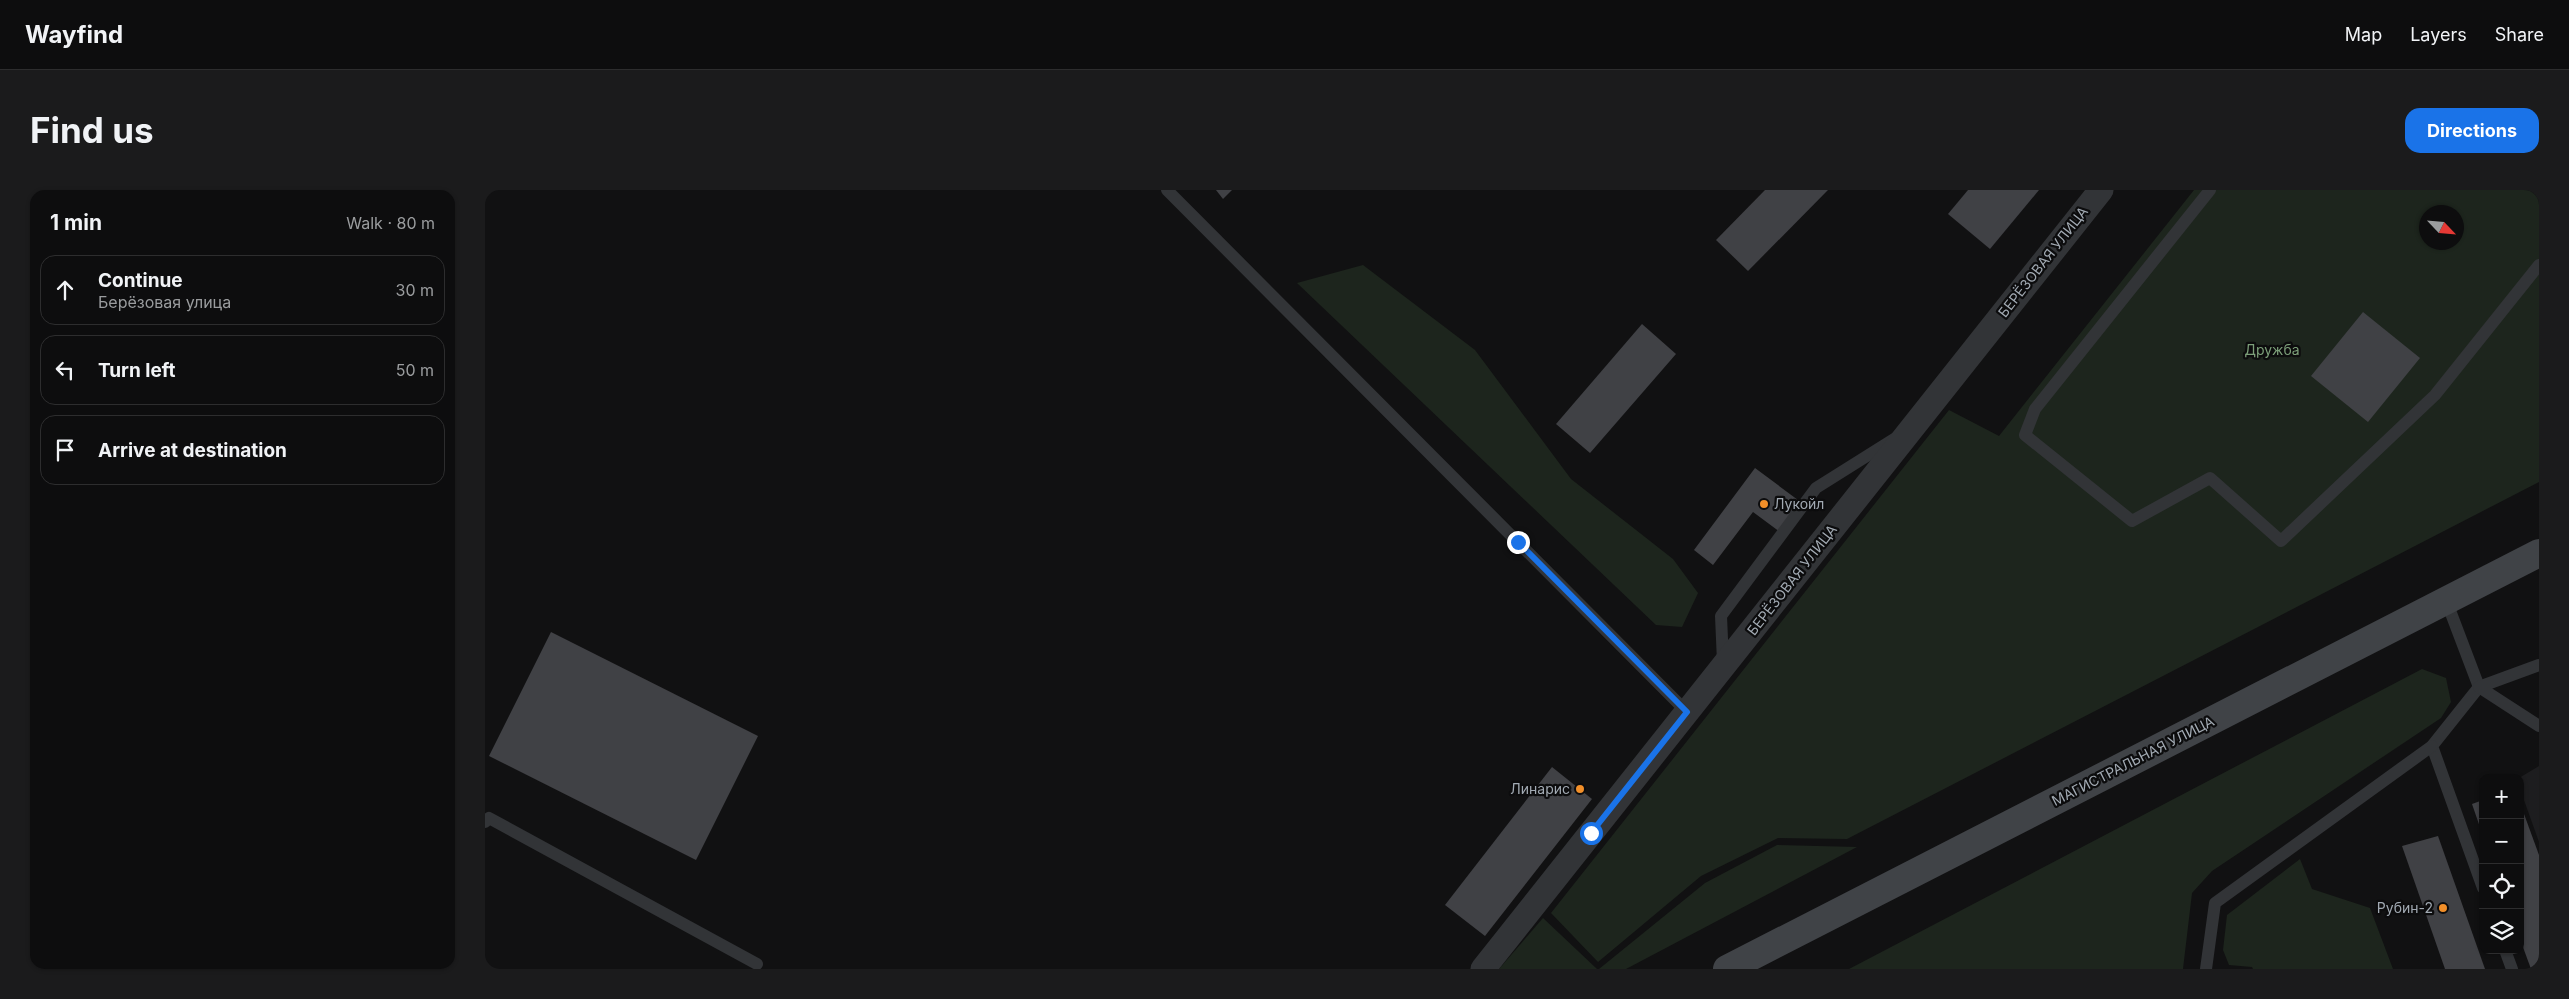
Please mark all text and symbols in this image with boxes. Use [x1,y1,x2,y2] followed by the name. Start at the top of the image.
[25,20,123,49] text: Wayfind
[2345,24,2382,45] text: Map
[2410,24,2467,45] text: Layers
[2495,24,2544,45] text: Share
[2405,108,2539,153] button: Directions
[30,109,154,151] text: Find us
[1994,203,2091,320] street label: БЕРЁЗОВАЯ УЛИЦА
[2419,205,2464,250] north arrow
[50,210,102,235] text: 1 min
[346,213,435,233] text: Walk · 80 m
[98,269,183,292] text: Continue
[51,276,79,304] icon: ahead
[396,280,434,300] text: 30 m
[98,292,231,312] text: Берёзовая улица
[2244,341,2300,358] park label: Дружба
[51,356,79,384] icon: left
[98,359,176,382] text: Turn left
[396,360,434,380] text: 50 m
[51,436,79,464] icon: arrive
[98,439,287,462] text: Arrive at destination
[1774,495,1824,512] place label: Лукойл
[1758,498,1770,510] marker: Лукойл
[1743,521,1840,638] street label: БЕРЁЗОВАЯ УЛИЦА
[1507,531,1530,554] route end
[2049,712,2217,809] street label: МАГИСТРАЛЬНАЯ УЛИЦА
[2479,774,2524,954] map controls
[2479,774,2524,819] button: +
[1510,780,1570,797] place label: Линарис
[1574,783,1586,795] marker: Линарис
[2479,819,2524,864] button: −
[1580,822,1603,845] route start
[2479,864,2524,909] button: locate
[2377,899,2433,916] place label: Рубин-2
[2437,902,2449,914] marker: Рубин-2
[2479,909,2524,954] button: layers

